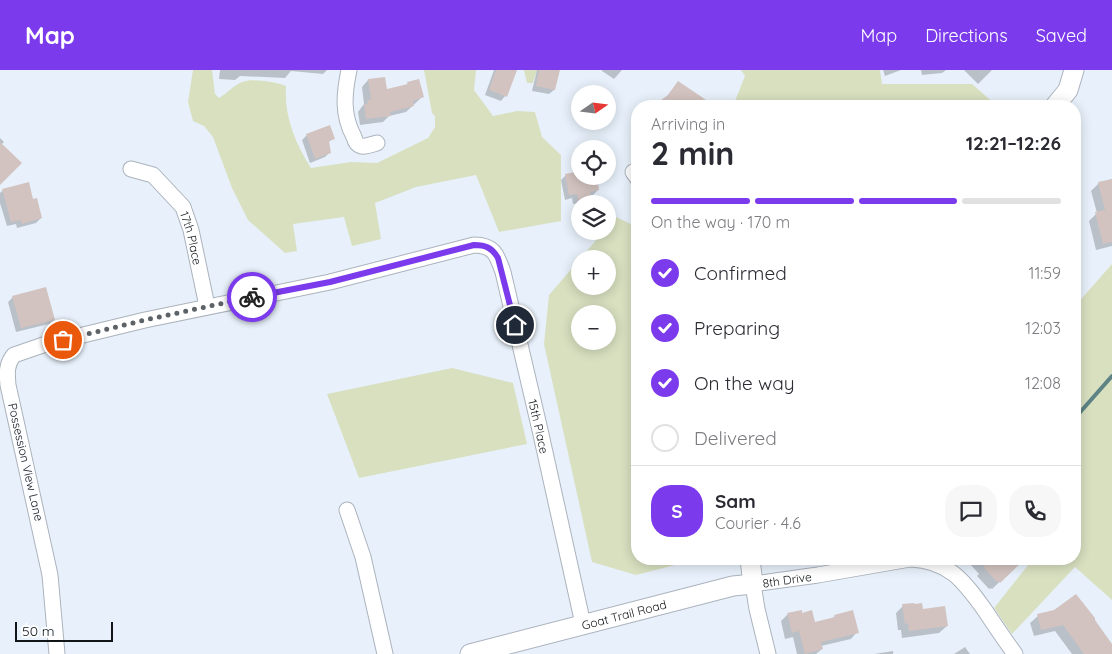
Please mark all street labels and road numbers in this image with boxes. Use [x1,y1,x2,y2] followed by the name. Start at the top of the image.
[178,209,206,266] street label: 17th Place
[526,398,553,455] street label: 15th Place
[5,402,47,523] street label: Possession View Lane
[761,568,813,590] street label: 8th Drive
[580,596,668,632] street label: Goat Trail Road

